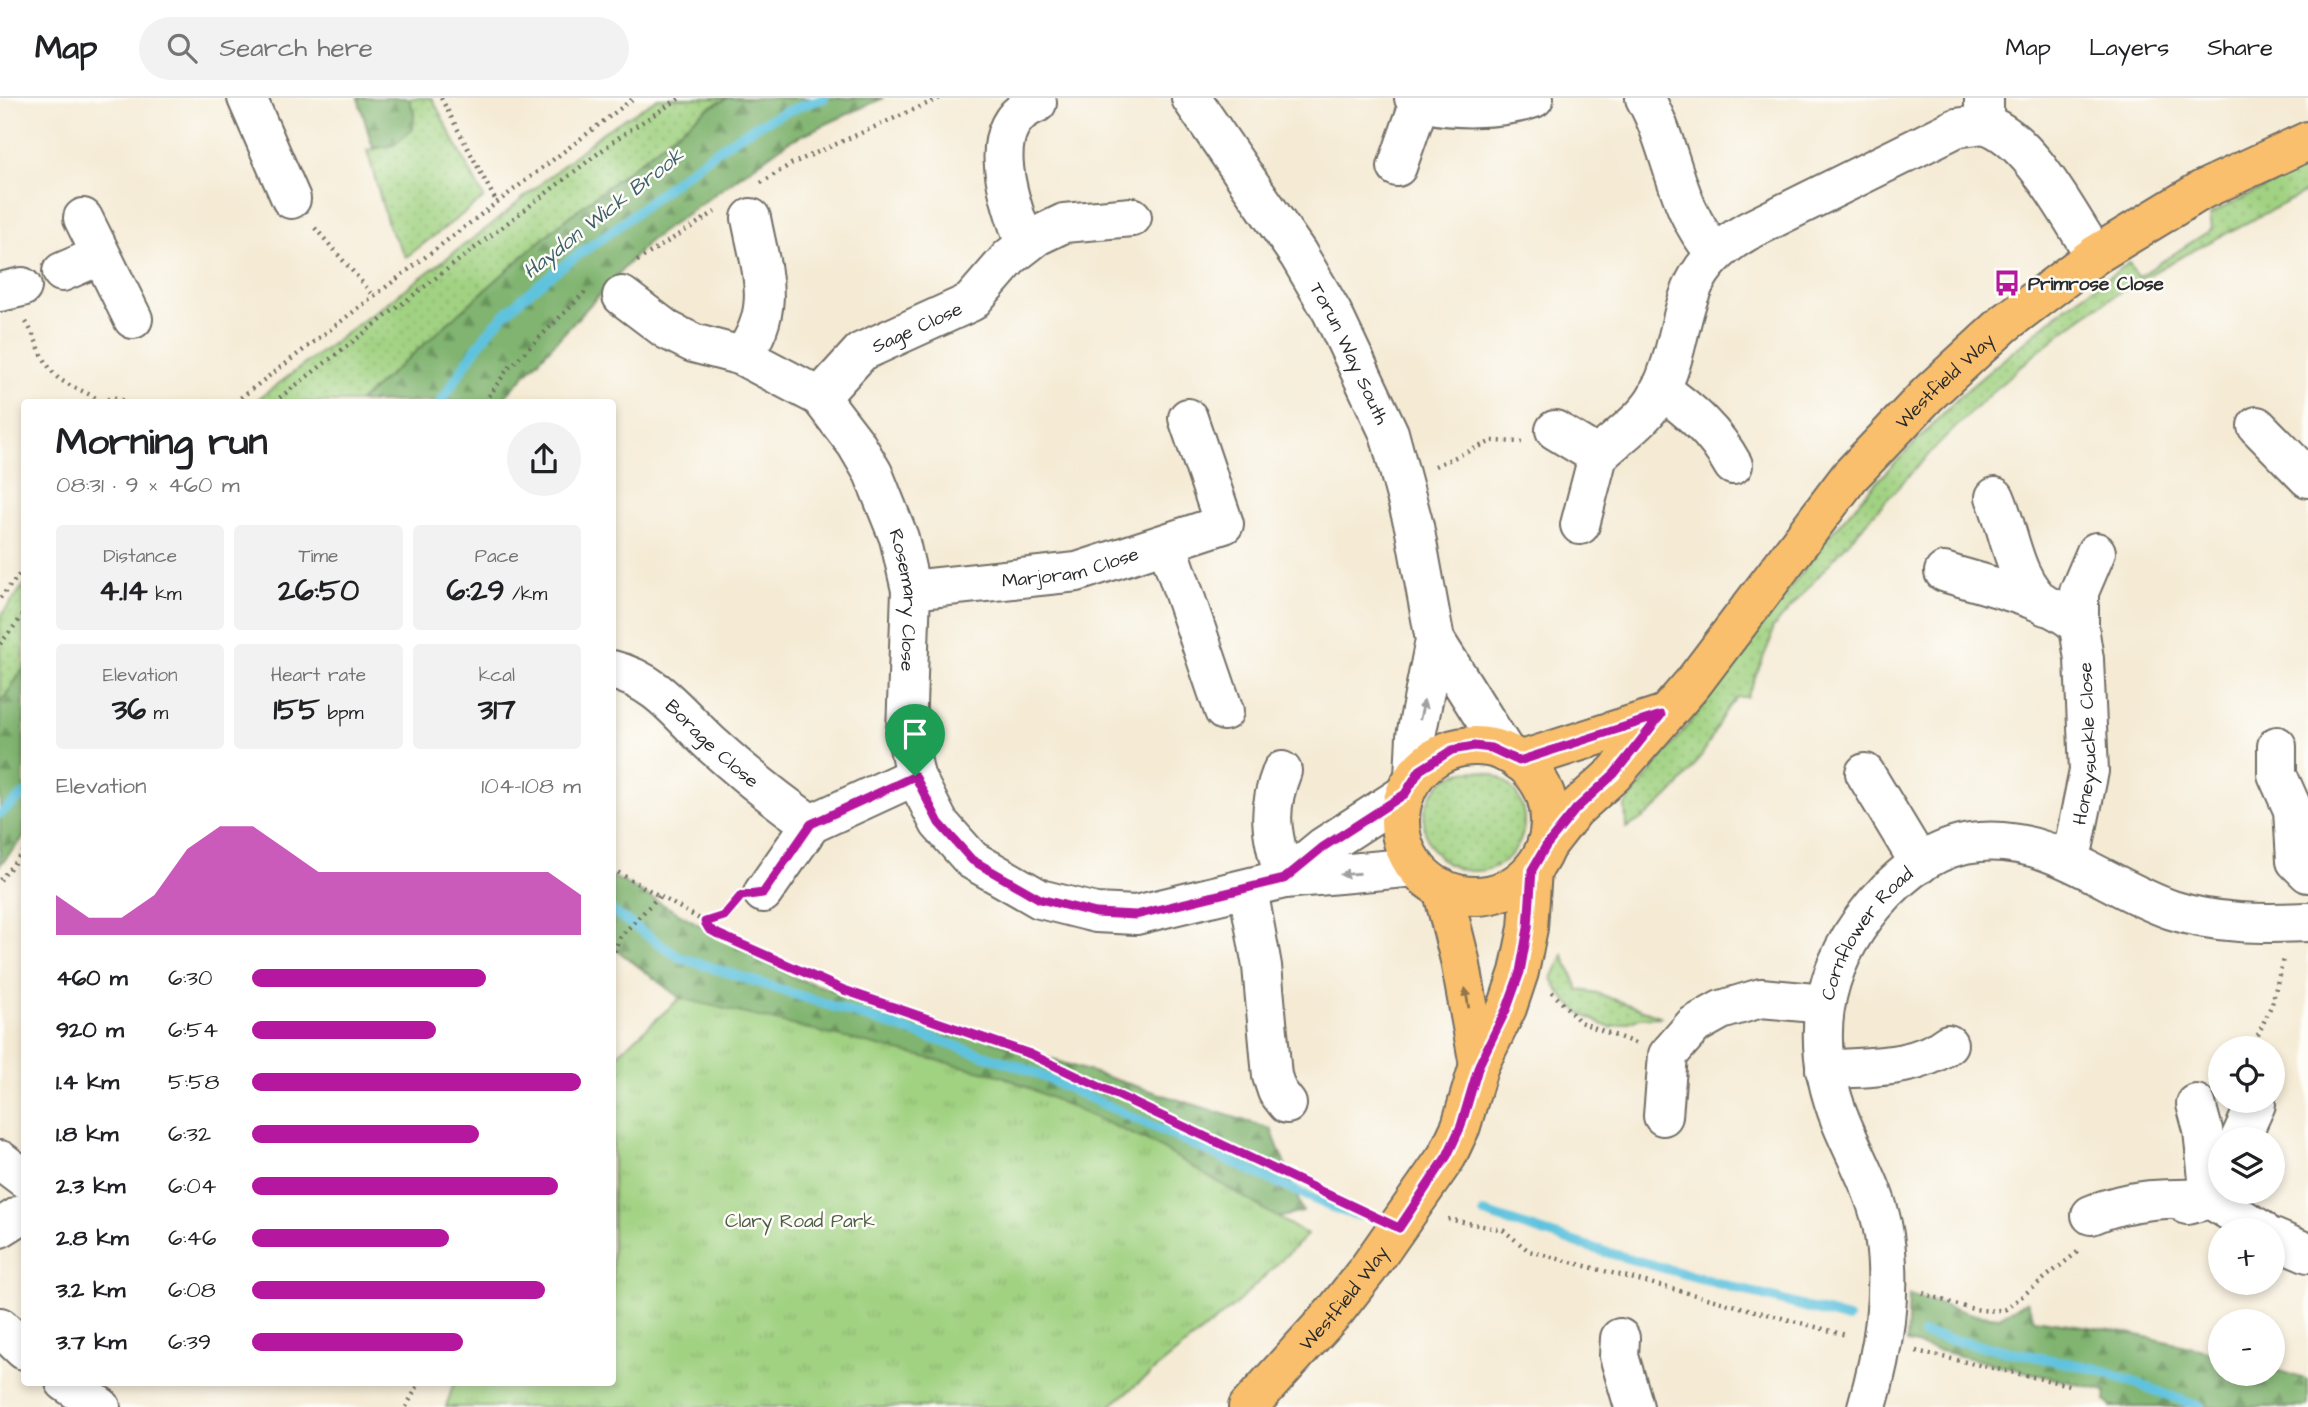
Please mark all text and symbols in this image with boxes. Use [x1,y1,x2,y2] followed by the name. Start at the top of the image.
[139,17,629,80] search box
[35,25,97,71] text: Map
[163,29,201,67] icon: search
[219,30,373,66] text: Search here
[2006,31,2051,65] text: Map
[2089,31,2169,65] text: Layers
[2207,31,2273,65] text: Share
[517,141,691,286] water label: Haydon Wick Brook
[1992,268,2022,298] bus stop icon: Primrose Close
[2028,271,2165,298] place label: Primrose Close
[1302,278,1395,429] street label: Torun Way South
[868,296,967,360] street label: Sage Close
[1890,327,2002,435] street label: Westfield Way
[56,417,268,469] text: Morning run
[507,422,581,496] button: share
[56,469,240,501] text: 08:31 · 9 × 460 m
[882,525,923,672] street label: Rosemary Close
[1000,541,1142,595] street label: Marjoram Close
[103,543,177,570] text: Distance
[299,543,338,570] text: Time
[475,543,519,570] text: Pace
[99,570,148,612] text: 4.14
[278,570,359,612] text: 26:50
[446,570,505,612] text: 6:29
[148,581,182,608] text: km
[505,581,547,608] text: /km
[103,662,178,689] text: Elevation
[271,662,366,689] text: Heart rate
[479,662,515,689] text: kcal
[2066,662,2104,827] street label: Honeysuckle Close
[112,689,146,731] text: 36
[274,689,320,731] text: 155
[478,689,516,731] text: 317
[659,694,764,795] street label: Borage Close
[1417,699,1428,721] one-way arrow
[146,700,168,727] text: m
[320,700,363,727] text: bpm
[885,704,945,776] pin
[896,715,934,753] icon: arrive
[56,770,147,802] text: Elevation
[481,770,581,802] text: 104–108 m
[1815,861,1919,1003] street label: Cornflower Road
[1339,868,1361,879] one-way arrow
[56,962,128,994] text: 460 m
[168,962,212,994] text: 6:30
[1461,987,1472,1009] one-way arrow
[56,1014,124,1046] text: 920 m
[168,1014,218,1046] text: 6:54
[2208,1036,2285,1386] map controls
[2208,1036,2285,1113] button: locate
[56,1066,119,1098] text: 1.4 km
[168,1066,219,1098] text: 5:58
[56,1118,118,1150] text: 1.8 km
[168,1118,211,1150] text: 6:32
[2208,1127,2285,1204] button: layers
[56,1170,125,1202] text: 2.3 km
[168,1170,216,1202] text: 6:04
[725,1208,875,1236] park label: Clary Road Park
[2208,1218,2285,1295] button: +
[56,1222,129,1254] text: 2.8 km
[168,1222,216,1254] text: 6:46
[1293,1240,1396,1357] street label: Westfield Way
[56,1274,125,1306] text: 3.2 km
[168,1274,216,1306] text: 6:08
[2208,1309,2285,1386] button: −
[56,1326,126,1358] text: 3.7 km
[168,1326,211,1358] text: 6:39

